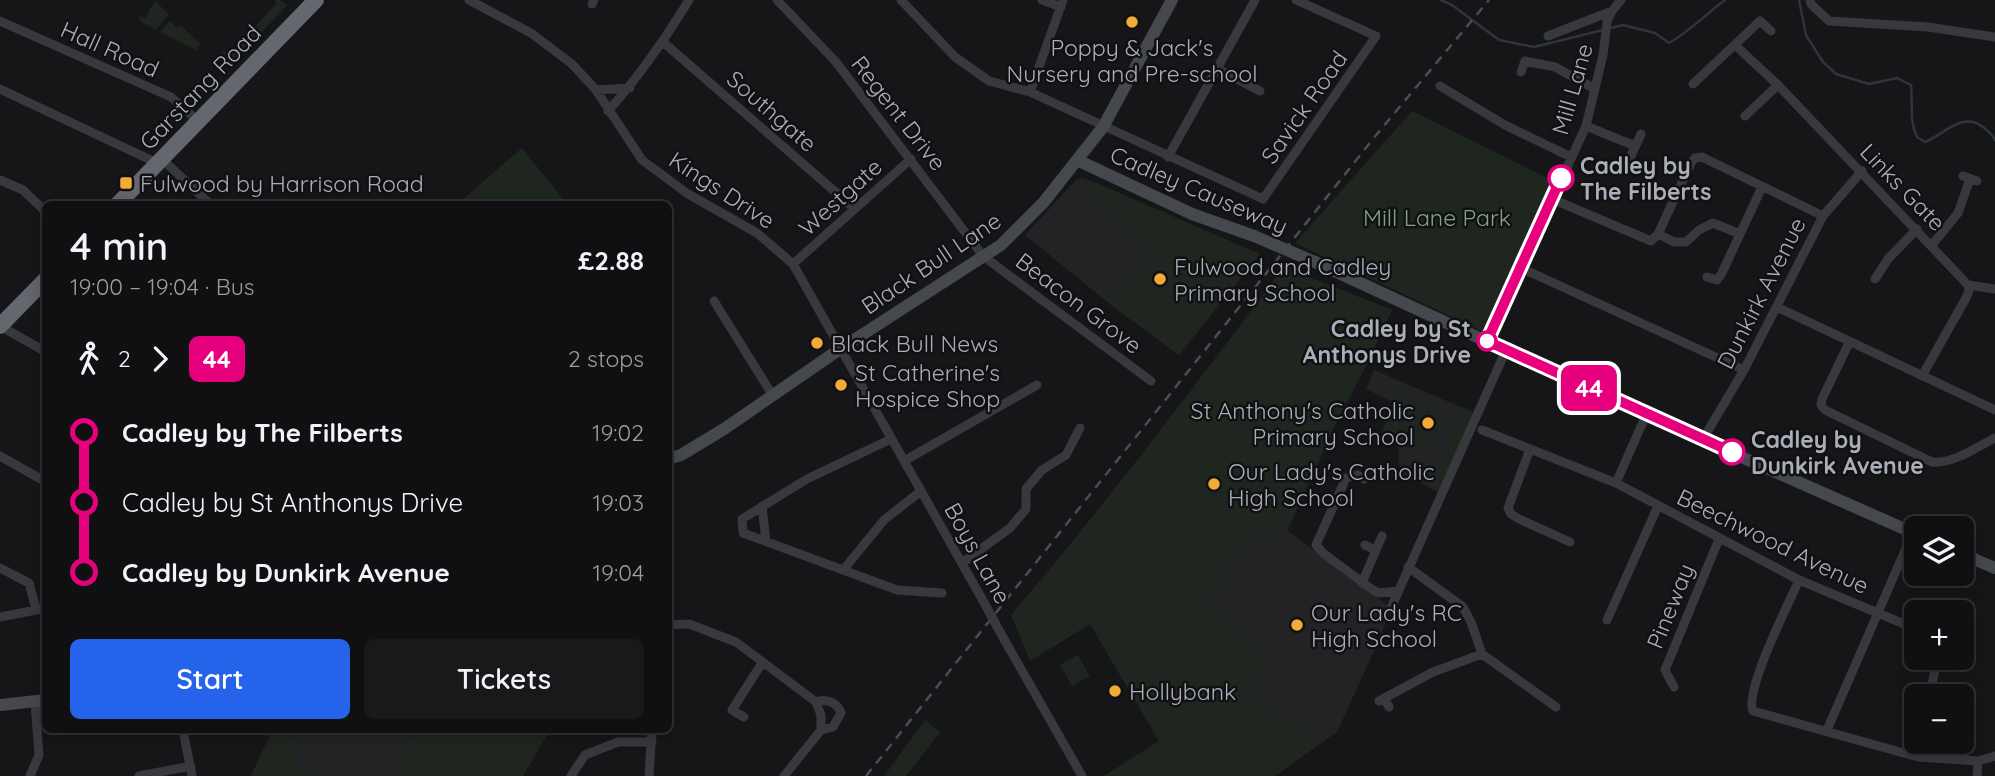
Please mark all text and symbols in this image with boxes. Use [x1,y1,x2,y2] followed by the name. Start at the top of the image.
[1124,14,1140,30] marker: Poppy & Jack's Nursery and Pre-school
[56,15,164,83] street label: Hall Road
[133,18,267,156] street label: Garstang Road
[1007,33,1257,88] place label: Poppy & Jack's Nursery and Pre-school
[1545,40,1599,138] street label: Mill Lane
[1254,45,1354,169] street label: Savick Road
[845,50,953,176] street label: Regent Drive
[721,64,823,158] street label: Southgate
[1854,137,1952,237] street label: Links Gate
[1106,139,1292,241] street label: Cadley Causeway
[664,145,780,235] street label: Kings Drive
[1580,151,1711,206] place label: Cadley by The Filberts
[792,152,888,242] street label: Westgate
[1548,165,1574,191] marker: Cadley by The Filberts
[140,169,424,198] place label: Fulwood by Harrison Road
[118,175,134,191] marker: Fulwood by Harrison Road
[1363,203,1511,232] park label: Mill Lane Park
[856,206,1006,320] street label: Black Bull Lane
[1710,212,1812,374] street label: Dunkirk Avenue
[70,222,168,270] text: 4 min
[578,244,644,277] text: £2.88
[1010,246,1148,360] street label: Beacon Grove
[1174,252,1391,307] place label: Fulwood and Cadley Primary School
[1152,271,1168,287] marker: Fulwood and Cadley Primary School
[70,272,255,301] text: 19:00 – 19:04 · Bus
[1303,314,1471,369] place label: Cadley by St Anthonys Drive
[831,329,998,358] place label: Black Bull News
[1477,331,1497,351] marker: Cadley by St Anthonys Drive
[809,335,825,351] marker: Black Bull News
[70,340,108,378] icon: walk
[141,340,179,378] icon: forward
[118,344,131,373] text: 2
[203,344,231,374] text: 44
[568,344,644,373] text: 2 stops
[855,358,1000,413] place label: St Catherine's Hospice Shop
[1558,365,1620,411] line badge: 44
[1575,373,1603,403] text: 44
[833,377,849,393] marker: St Catherine's Hospice Shop
[1190,396,1414,451] place label: St Anthony's Catholic Primary School
[1420,415,1436,431] marker: St Anthony's Catholic Primary School
[122,416,403,449] text: Cadley by The Filberts
[592,418,644,447] text: 19:02
[1751,425,1924,480] place label: Cadley by Dunkirk Avenue
[1719,439,1745,465] marker: Cadley by Dunkirk Avenue
[1228,457,1434,512] place label: Our Lady's Catholic High School
[1206,476,1222,492] marker: Our Lady's Catholic High School
[1672,482,1874,600] street label: Beechwood Avenue
[122,486,463,519] text: Cadley by St Anthonys Drive
[593,488,644,517] text: 19:03
[938,497,1018,609] street label: Boys Lane
[1904,516,1974,754] map controls
[1904,516,1974,586] button: layers
[122,556,450,589] text: Cadley by Dunkirk Avenue
[593,558,644,587] text: 19:04
[1640,559,1700,653] street label: Pineway
[1311,598,1462,653] place label: Our Lady's RC High School
[1904,600,1974,670] button: +
[1289,617,1305,633] marker: Our Lady's RC High School
[70,639,350,719] button: Start
[364,639,644,719] button: Tickets
[1129,677,1236,706] place label: Hollybank
[1107,683,1123,699] marker: Hollybank
[1904,684,1974,754] button: −

